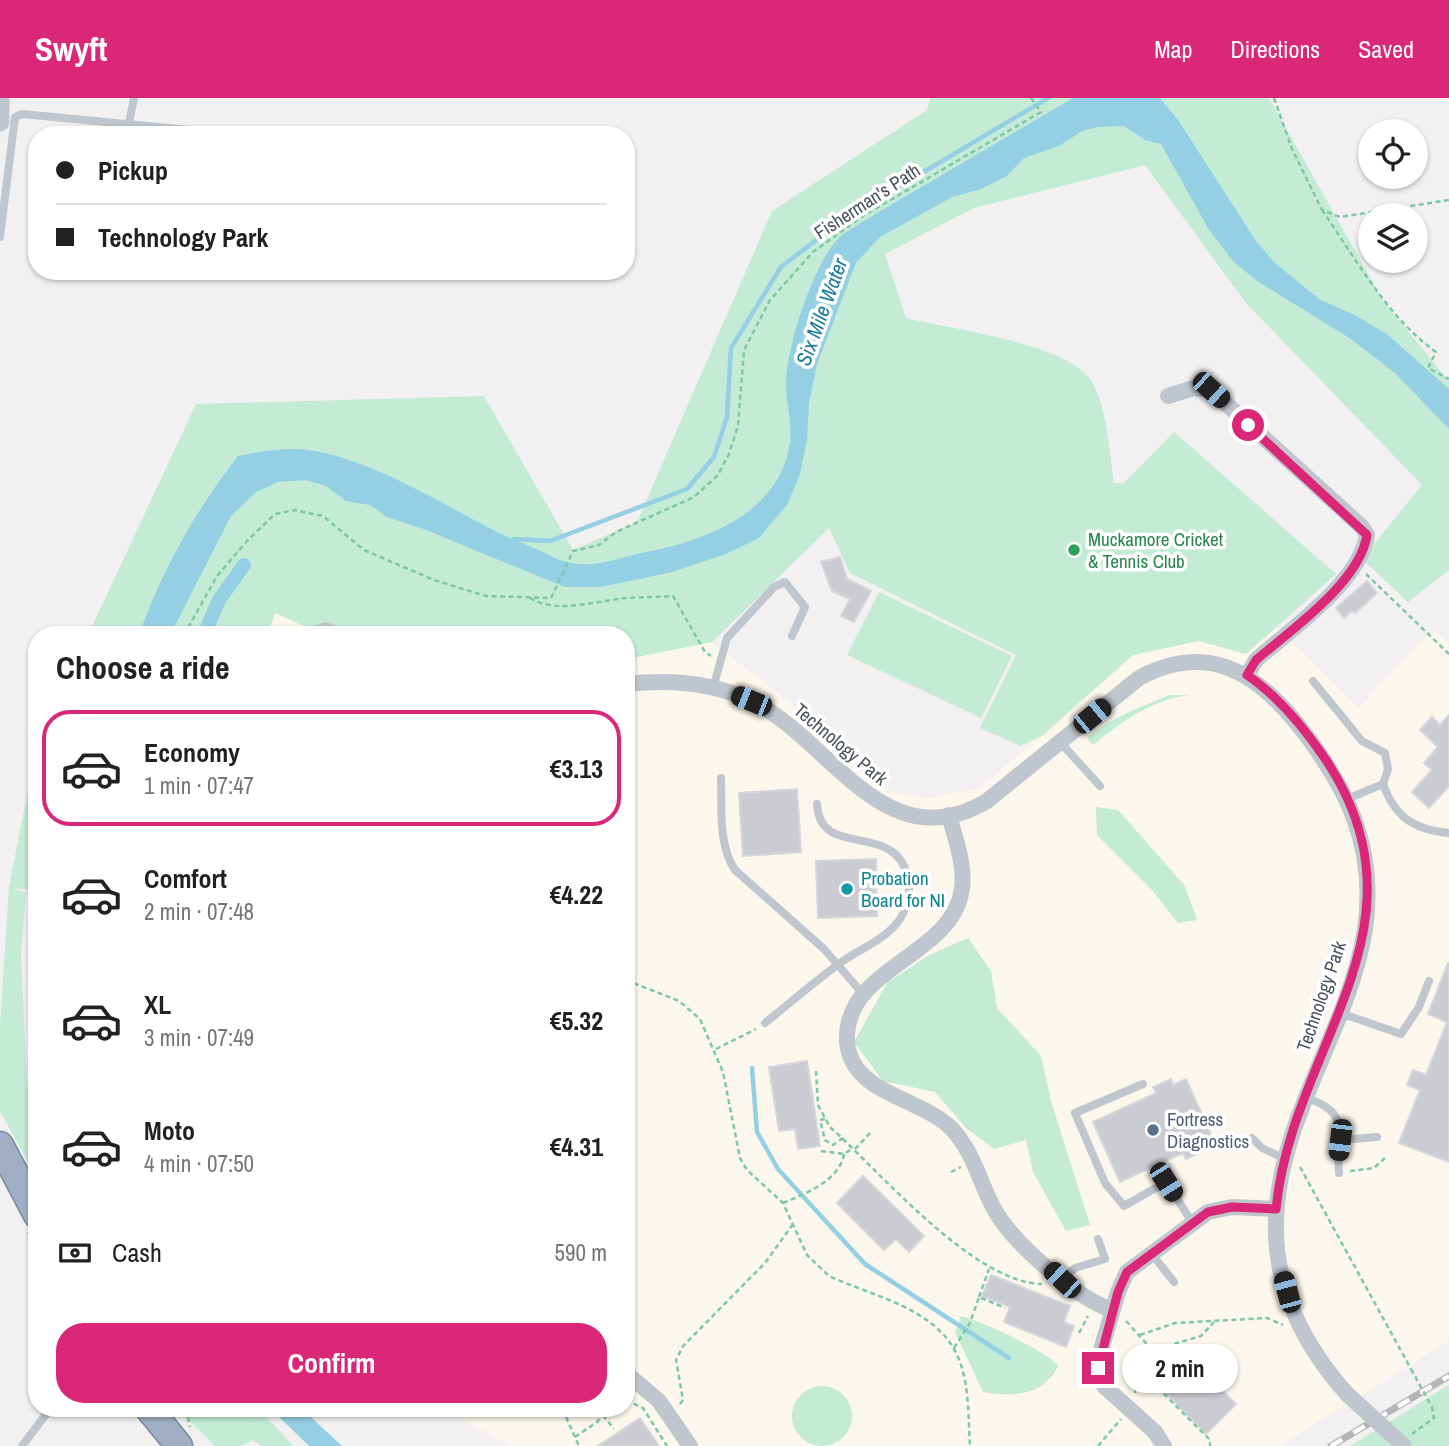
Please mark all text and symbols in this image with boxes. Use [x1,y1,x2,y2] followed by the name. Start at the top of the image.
[35,27,107,71] text: Swyft
[1154,33,1192,65] text: Map
[1230,33,1320,65] text: Directions
[1358,33,1414,65] text: Saved
[1358,119,1428,273] map controls
[1358,119,1428,189] button: locate
[98,153,168,188] text: Pickup
[809,157,925,245] street label: Fisherman's Path
[1358,203,1428,273] button: layers
[98,220,268,255] text: Technology Park
[789,253,855,370] water label: Six Mile Water
[1189,368,1234,412] car
[1232,409,1264,441] route start
[1088,526,1224,574] place label: Muckamore Cricket & Tennis Club
[1066,542,1082,558] marker: Muckamore Cricket & Tennis Club
[56,646,230,689] text: Choose a ride
[728,683,775,719] car
[1070,695,1115,737] car
[789,697,894,791] street label: Technology Park
[144,735,240,770] text: Economy
[60,737,123,800] icon: car
[550,751,603,786] text: €3.13
[144,770,254,801] text: 1 min · 07:47
[144,861,227,896] text: Comfort
[60,863,123,926] icon: car
[861,865,945,913] place label: Probation Board for NI
[550,877,603,912] text: €4.22
[839,881,855,897] marker: Probation Board for NI
[144,896,254,927] text: 2 min · 07:48
[1290,937,1352,1055] street label: Technology Park
[144,987,171,1022] text: XL
[60,989,123,1052] icon: car
[550,1003,603,1038] text: €5.32
[144,1022,254,1053] text: 3 min · 07:49
[1167,1106,1249,1154] place label: Fortress Diagnostics
[144,1113,195,1148] text: Moto
[60,1115,123,1178] icon: car
[1328,1118,1353,1162] car
[1145,1122,1161,1138] marker: Fortress Diagnostics
[550,1129,603,1164] text: €4.31
[144,1148,254,1179] text: 4 min · 07:50
[1146,1159,1187,1205] car
[56,1234,94,1272] icon: cash
[112,1235,162,1270] text: Cash
[555,1237,607,1268] text: 590 m
[1040,1258,1085,1302] car
[1272,1269,1303,1315] car
[56,1323,607,1403] button: Confirm
[1122,1344,1238,1392] callout: 2 min
[1082,1352,1114,1384] route end
[1155,1353,1205,1384] text: 2 min

